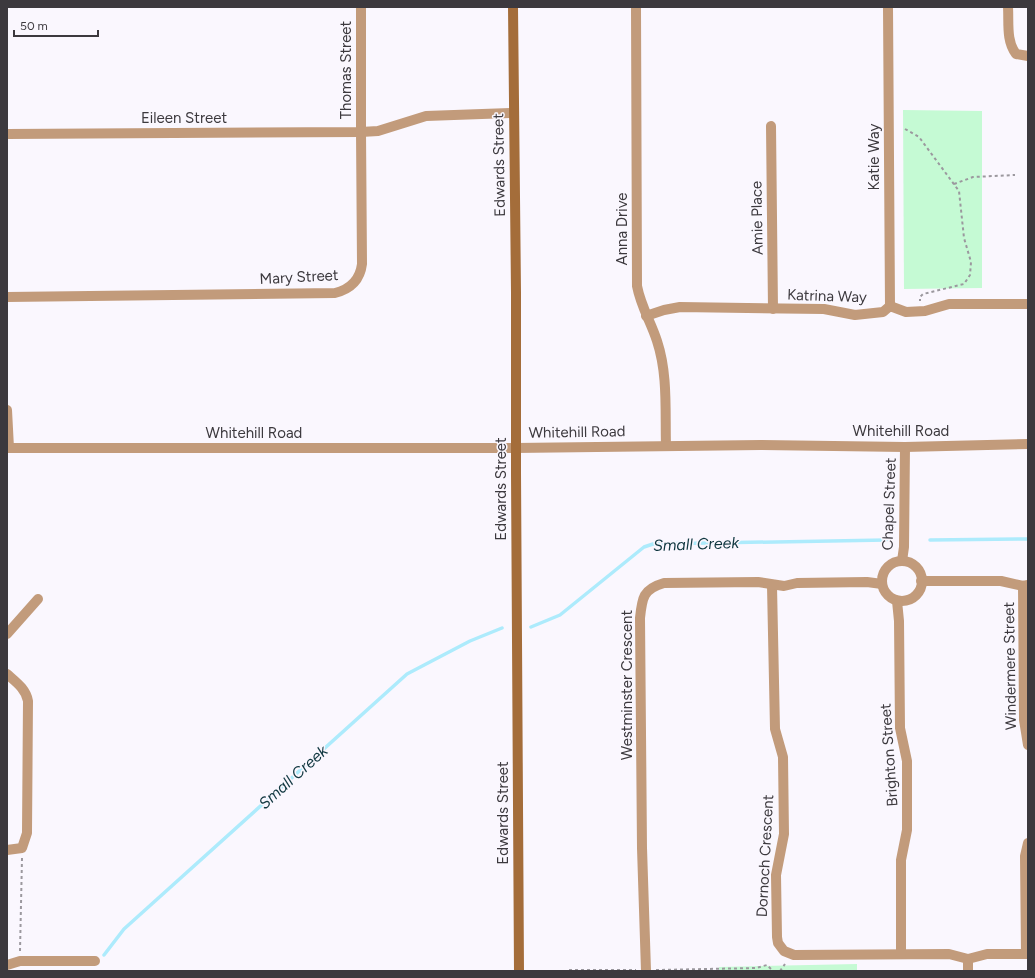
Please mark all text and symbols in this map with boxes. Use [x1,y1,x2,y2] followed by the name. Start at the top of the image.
[14,12,98,38] scale bar
[20,19,48,33] text: 50 m
[337,20,355,119] street label: Thomas Street
[141,109,227,127] street label: Eileen Street
[489,113,509,217] street label: Edwards Street
[865,123,883,190] street label: Katie Way
[747,181,767,255] street label: Amie Place
[613,193,631,265] street label: Anna Drive
[259,266,339,288] street label: Mary Street
[787,286,867,306] street label: Katrina Way
[528,422,626,442] street label: Whitehill Road
[853,422,949,440] street label: Whitehill Road
[206,424,302,442] street label: Whitehill Road
[492,437,510,541] street label: Edwards Street
[878,457,900,551] street label: Chapel Street
[653,533,741,555] water label: Small Creek
[1000,601,1020,730] street label: Windermere Street
[618,610,636,760] street label: Westminster Crescent
[876,703,902,807] street label: Brighton Street
[255,740,332,813] water label: Small Creek
[494,761,512,865] street label: Edwards Street
[753,794,777,918] street label: Dornoch Crescent

